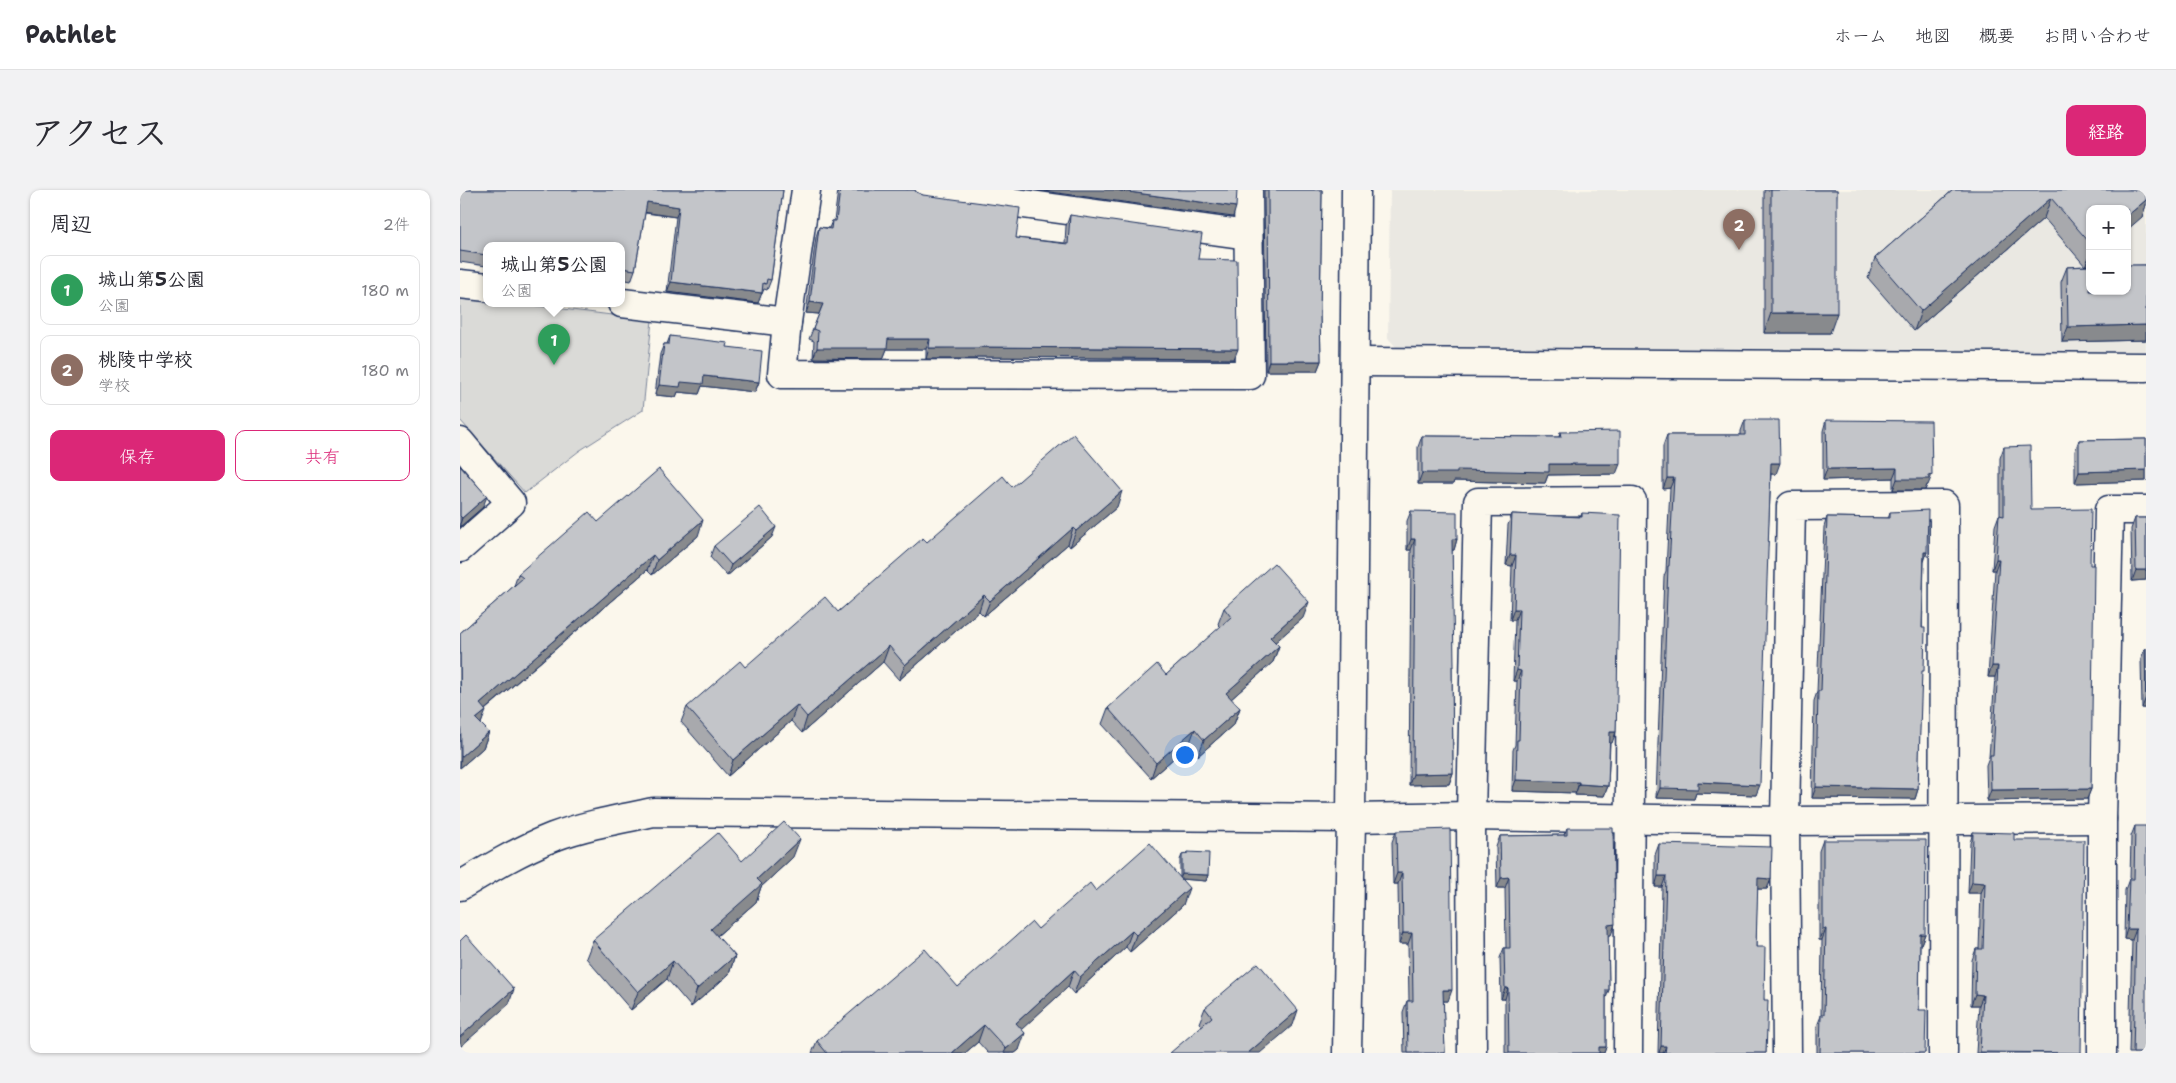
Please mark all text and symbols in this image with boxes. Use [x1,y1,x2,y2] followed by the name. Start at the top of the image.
[25,19,116,51] text: Pathlet
[1834,24,1887,48] text: ホーム
[1915,24,1951,48] text: 地図
[1979,24,2015,48] text: 概要
[2043,24,2151,48] text: お問い合わせ
[2066,105,2146,156] button: 経路
[30,109,168,156] text: アクセス
[2086,205,2131,295] map controls
[2086,205,2131,250] button: +
[1723,209,1755,250] pin: 2
[50,210,92,238] text: 周辺
[383,214,410,235] text: 2件
[483,242,625,307] popup
[2086,250,2131,295] button: −
[501,252,607,277] text: 城山第5公園
[98,267,205,292] text: 城山第5公園
[63,280,71,301] text: 1
[361,280,409,301] text: 180 m
[501,280,533,301] text: 公園
[98,295,130,316] text: 公園
[538,324,570,365] pin: 1
[98,347,193,372] text: 桃陵中学校
[61,360,73,381] text: 2
[361,360,409,381] text: 180 m
[98,375,130,396] text: 学校
[50,430,225,481] button: 保存
[235,430,410,481] button: 共有
[1172,742,1198,768] your location

